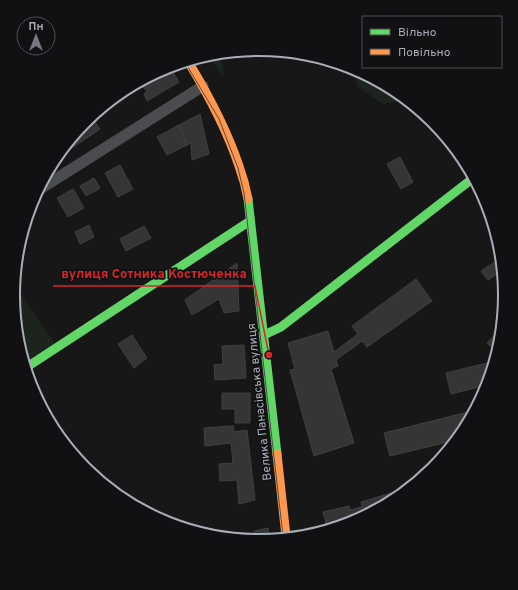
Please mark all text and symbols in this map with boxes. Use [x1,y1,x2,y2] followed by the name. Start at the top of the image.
[16,16,56,56] north arrow
[362,16,502,68] legend
[29,20,43,34] text: Пн
[398,25,437,41] text: Вільно
[398,45,451,61] text: Повільно
[53,261,255,286] callout: вулиця Сотника Костюченка
[61,267,247,283] text: вулиця Сотника Костюченка
[244,322,276,481] street label: Велика Панасівська вулиця

